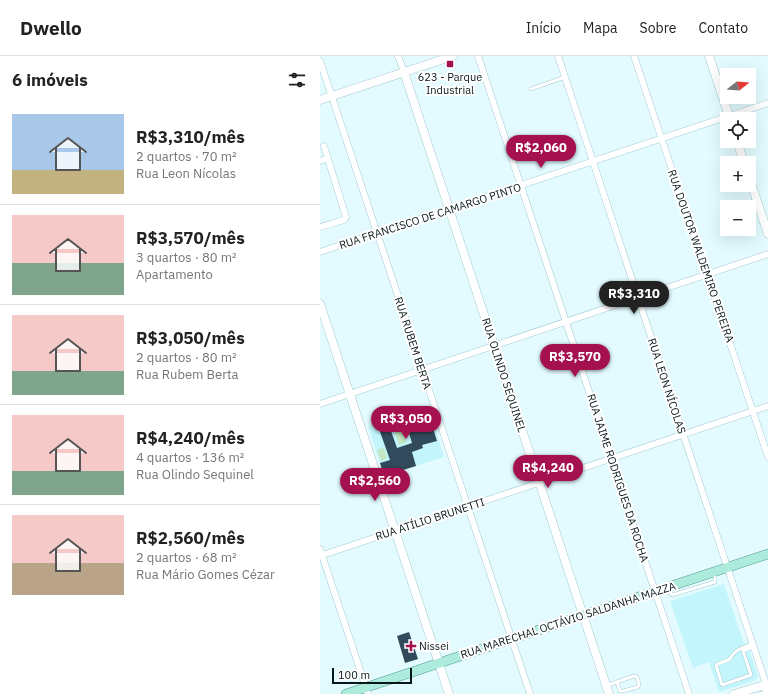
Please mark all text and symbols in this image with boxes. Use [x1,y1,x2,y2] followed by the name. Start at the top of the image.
[20,16,82,40] text: Dwello
[526,19,561,37] text: Início
[583,19,618,37] text: Mapa
[640,19,676,37] text: Sobre
[698,19,748,37] text: Contato
[445,59,455,69] marker: 623 - Parque Industrial
[720,68,756,104] north arrow
[720,68,756,236] map controls
[12,69,88,91] text: 6 imóveis
[286,69,308,91] icon: filters
[418,70,482,97] place label: 623 - Parque Industrial
[720,112,756,148] button: locate
[136,126,245,148] text: R$3,310/mês
[44,130,92,178] icon: home
[504,135,578,169] pin: R$2,060
[515,139,567,156] text: R$2,060
[136,148,237,165] text: 2 quartos · 70 m²
[720,156,756,192] button: +
[136,165,236,182] text: Rua Leon Nícolas
[665,168,737,344] street label: RUA DOUTOR WALDEMIRO PEREIRA
[337,180,523,252] street label: RUA FRANCISCO DE CAMARGO PINTO
[720,200,756,236] button: −
[136,227,245,249] text: R$3,570/mês
[44,231,92,279] icon: home
[136,249,237,266] text: 3 quartos · 80 m²
[136,266,213,283] text: Apartamento
[597,281,671,315] pin: R$3,310
[608,285,660,302] text: R$3,310
[391,295,435,391] street label: RUA RUBEM BERTA
[479,316,529,434] street label: RUA OLINDO SEQUINEL
[136,327,245,349] text: R$3,050/mês
[44,331,92,379] icon: home
[645,336,689,436] street label: RUA LEON NÍCOLAS
[538,344,612,378] pin: R$3,570
[549,348,601,365] text: R$3,570
[136,349,237,366] text: 2 quartos · 80 m²
[136,366,238,383] text: Rua Rubem Berta
[584,392,652,564] street label: RUA JAIME RODRIGUES DA ROCHA
[369,406,443,440] pin: R$3,050
[380,410,432,427] text: R$3,050
[136,427,245,449] text: R$4,240/mês
[44,431,92,479] icon: home
[136,449,244,466] text: 4 quartos · 136 m²
[511,455,585,489] pin: R$4,240
[522,459,574,476] text: R$4,240
[136,466,254,483] text: Rua Olindo Sequinel
[338,468,412,502] pin: R$2,560
[349,472,401,489] text: R$2,560
[374,495,486,543] street label: RUA ATÍLIO BRUNETTI
[136,527,245,549] text: R$2,560/mês
[44,531,92,579] icon: home
[136,549,237,566] text: 2 quartos · 68 m²
[136,566,275,583] text: Rua Mário Gomes Cézar
[459,578,677,662] street label: RUA MARECHAL OCTÁVIO SALDANHA MAZZA
[419,639,449,653] place label: Nissei
[406,641,416,651] marker: Nissei
[332,666,412,685] scale bar
[338,668,370,682] text: 100 m

